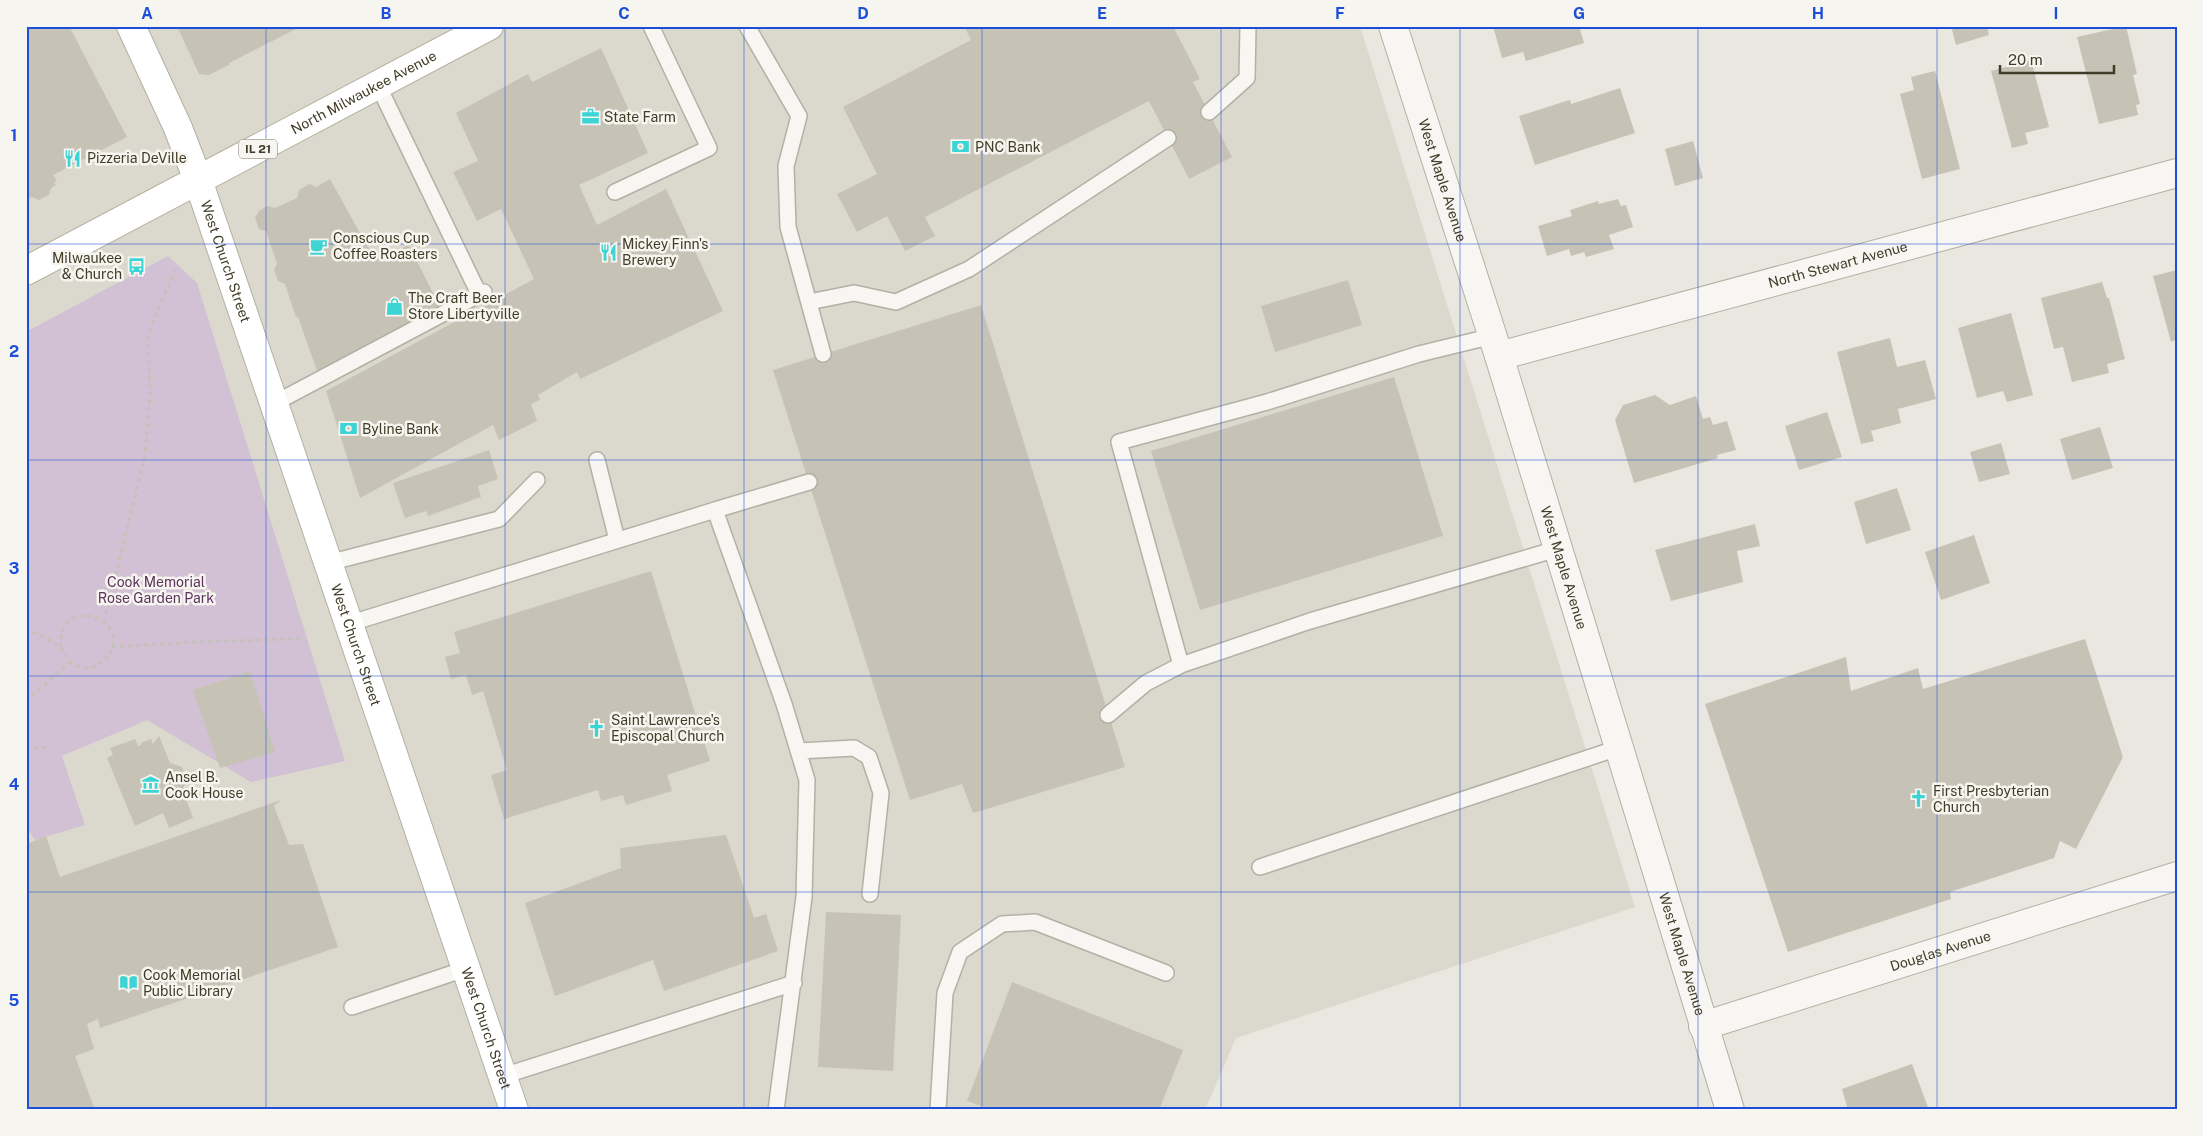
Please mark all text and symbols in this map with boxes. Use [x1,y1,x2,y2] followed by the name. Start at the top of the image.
[141,4,153,23] text: A
[381,4,392,23] text: B
[618,4,630,23] text: C
[857,4,869,23] text: D
[1097,4,1107,23] text: E
[1335,4,1345,23] text: F
[1573,4,1585,23] text: G
[1812,4,1824,23] text: H
[2054,4,2058,23] text: I
[2000,42,2114,74] scale bar
[288,47,439,137] street label: North Milwaukee Avenue
[2008,51,2043,68] text: 20 m
[580,107,600,127] office icon: State Farm
[604,109,676,125] place label: State Farm
[1415,117,1470,244] street label: West Maple Avenue
[11,126,17,145] text: 1
[951,137,971,157] bank icon: PNC Bank
[975,139,1041,155] place label: PNC Bank
[239,140,277,158] road number: IL 21
[63,148,83,168] restaurant icon: Pizzeria DeVille
[87,150,187,166] place label: Pizzeria DeVille
[198,198,254,324] street label: West Church Street
[333,230,437,262] place label: Conscious Cup Coffee Roasters
[309,236,329,256] cafe icon: Conscious Cup Coffee Roasters
[622,236,708,268] place label: Mickey Finn's Brewery
[1766,238,1909,291] street label: North Stewart Avenue
[598,242,618,262] restaurant icon: Mickey Finn's Brewery
[52,250,122,282] place label: Milwaukee & Church
[126,256,146,276] bus stop icon: Milwaukee & Church
[408,290,520,322] place label: The Craft Beer Store Libertyville
[384,296,404,316] shop icon: The Craft Beer Store Libertyville
[9,342,19,361] text: 2
[338,419,358,439] bank icon: Byline Bank
[362,421,439,437] place label: Byline Bank
[1537,504,1590,631] street label: West Maple Avenue
[9,559,19,578] text: 3
[98,574,214,606] park label: Cook Memorial Rose Garden Park
[328,582,384,708] street label: West Church Street
[611,712,724,744] place label: Saint Lawrence's Episcopal Church
[587,718,607,738] church icon: Saint Lawrence's Episcopal Church
[165,769,243,801] place label: Ansel B. Cook House
[9,775,20,794] text: 4
[141,775,161,795] museum icon: Ansel B. Cook House
[1933,783,2049,815] place label: First Presbyterian Church
[1909,789,1929,809] church icon: First Presbyterian Church
[1656,890,1709,1018] street label: West Maple Avenue
[1888,927,1993,974] street label: Douglas Avenue
[458,965,514,1091] street label: West Church Street
[143,967,241,999] place label: Cook Memorial Public Library
[119,973,139,993] library icon: Cook Memorial Public Library
[9,991,20,1010] text: 5

